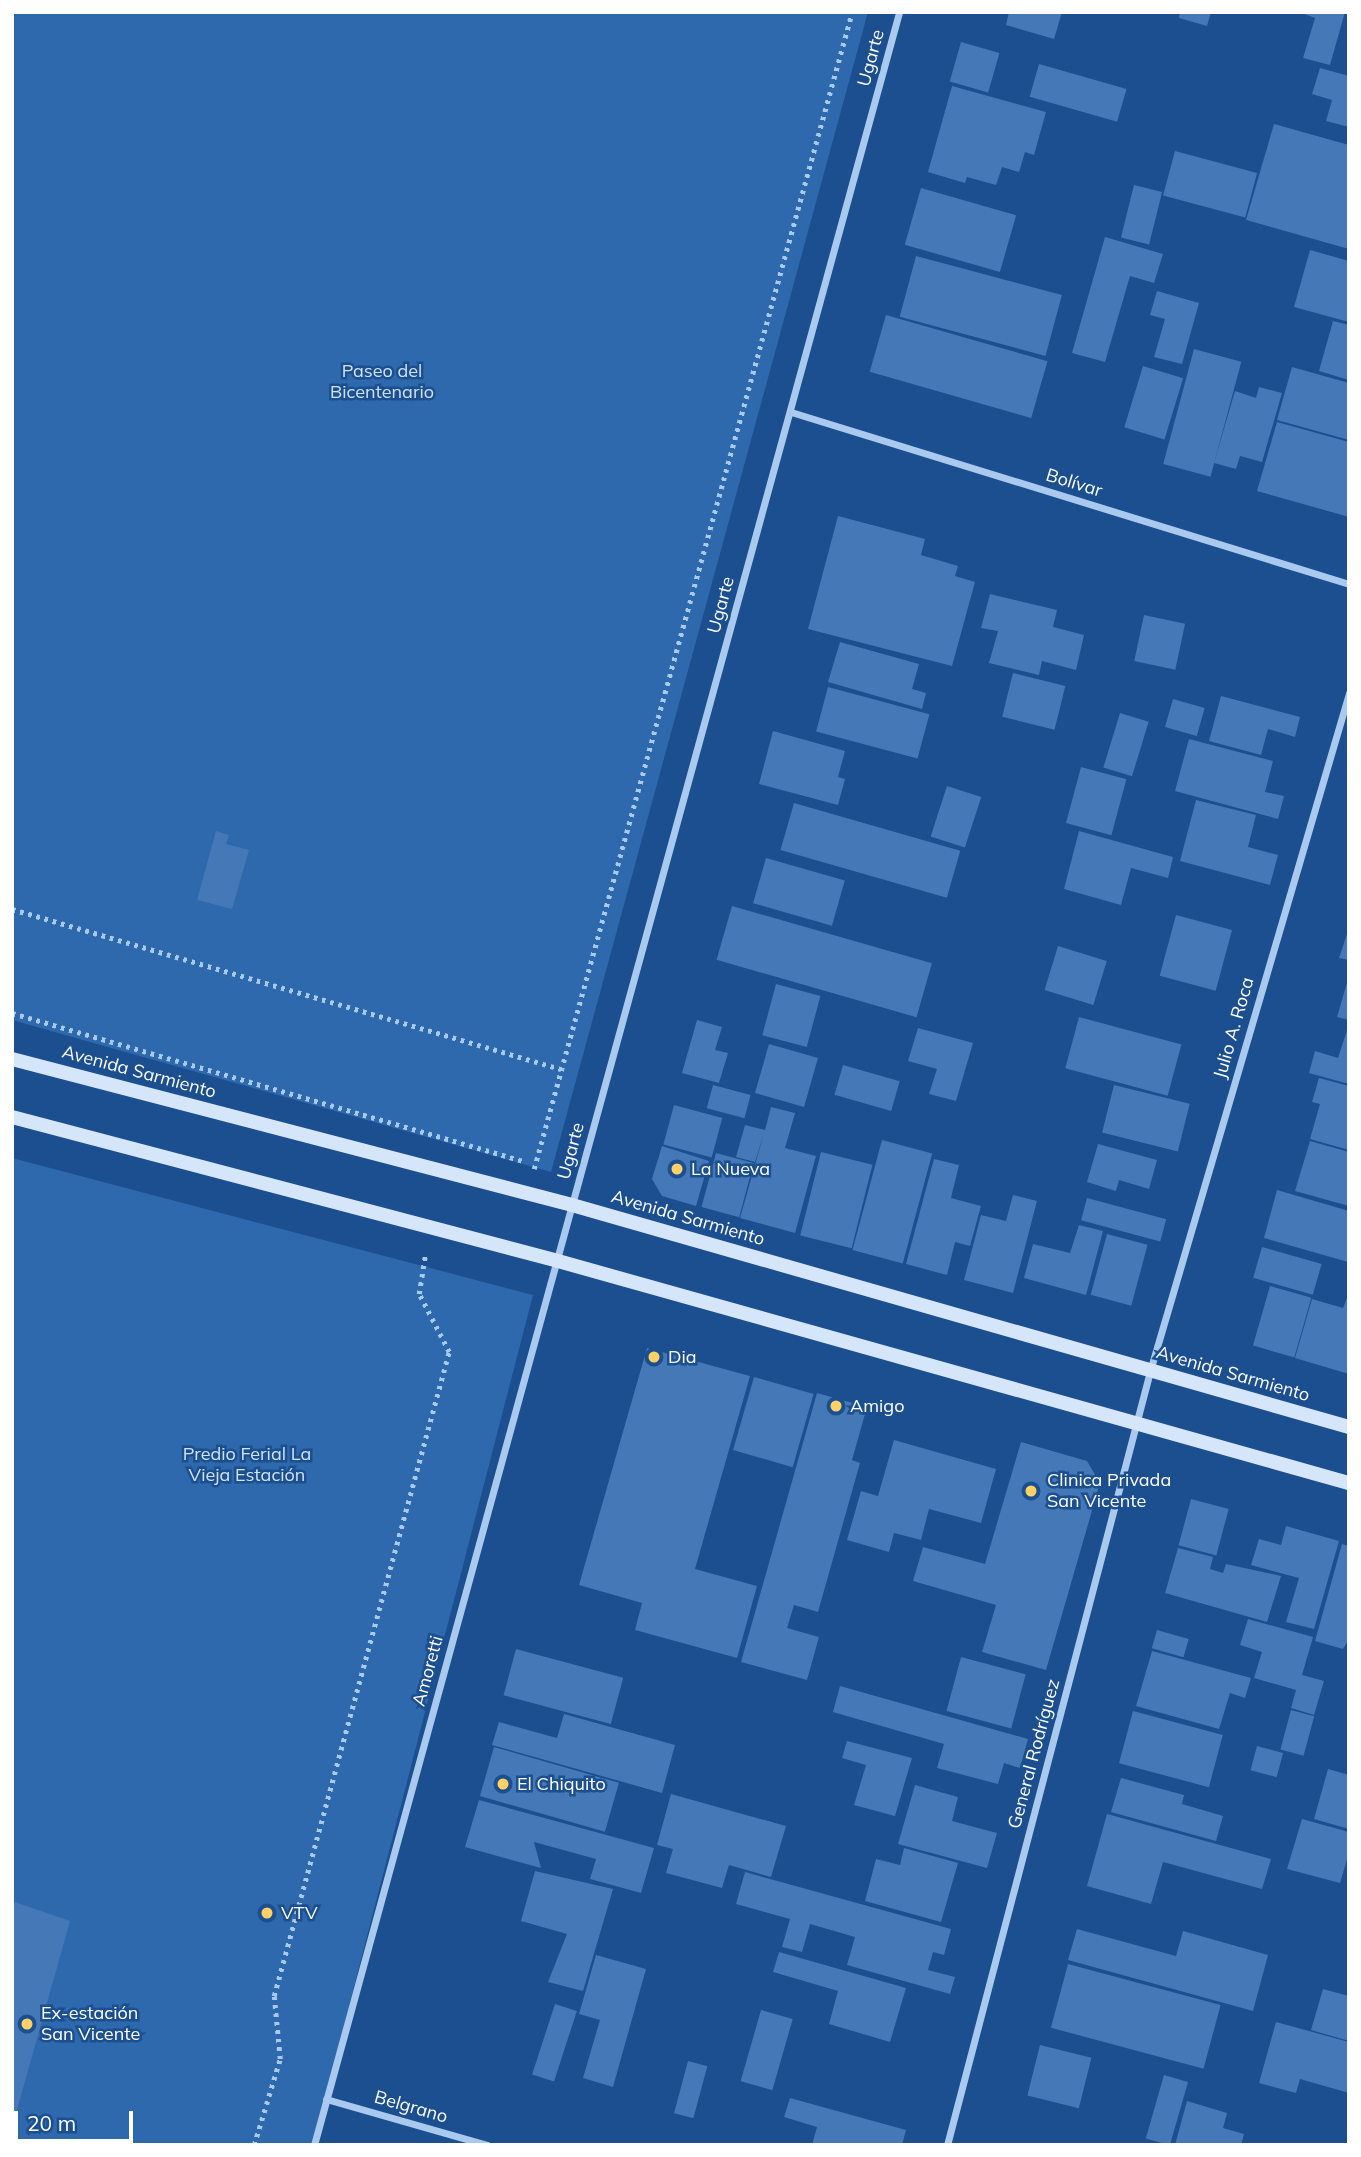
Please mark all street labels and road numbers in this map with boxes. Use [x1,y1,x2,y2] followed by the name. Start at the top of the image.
[853,27,889,89] street label: Ugarte
[1043,464,1105,502] street label: Bolívar
[703,574,739,636] street label: Ugarte
[1209,975,1259,1081] street label: Julio A. Roca
[60,1041,218,1103] street label: Avenida Sarmiento
[553,1120,589,1182] street label: Ugarte
[609,1186,767,1250] street label: Avenida Sarmiento
[1154,1342,1312,1406] street label: Avenida Sarmiento
[408,1633,448,1709] street label: Amoretti
[1004,1677,1064,1831] street label: General Rodríguez
[372,2086,450,2128] street label: Belgrano

